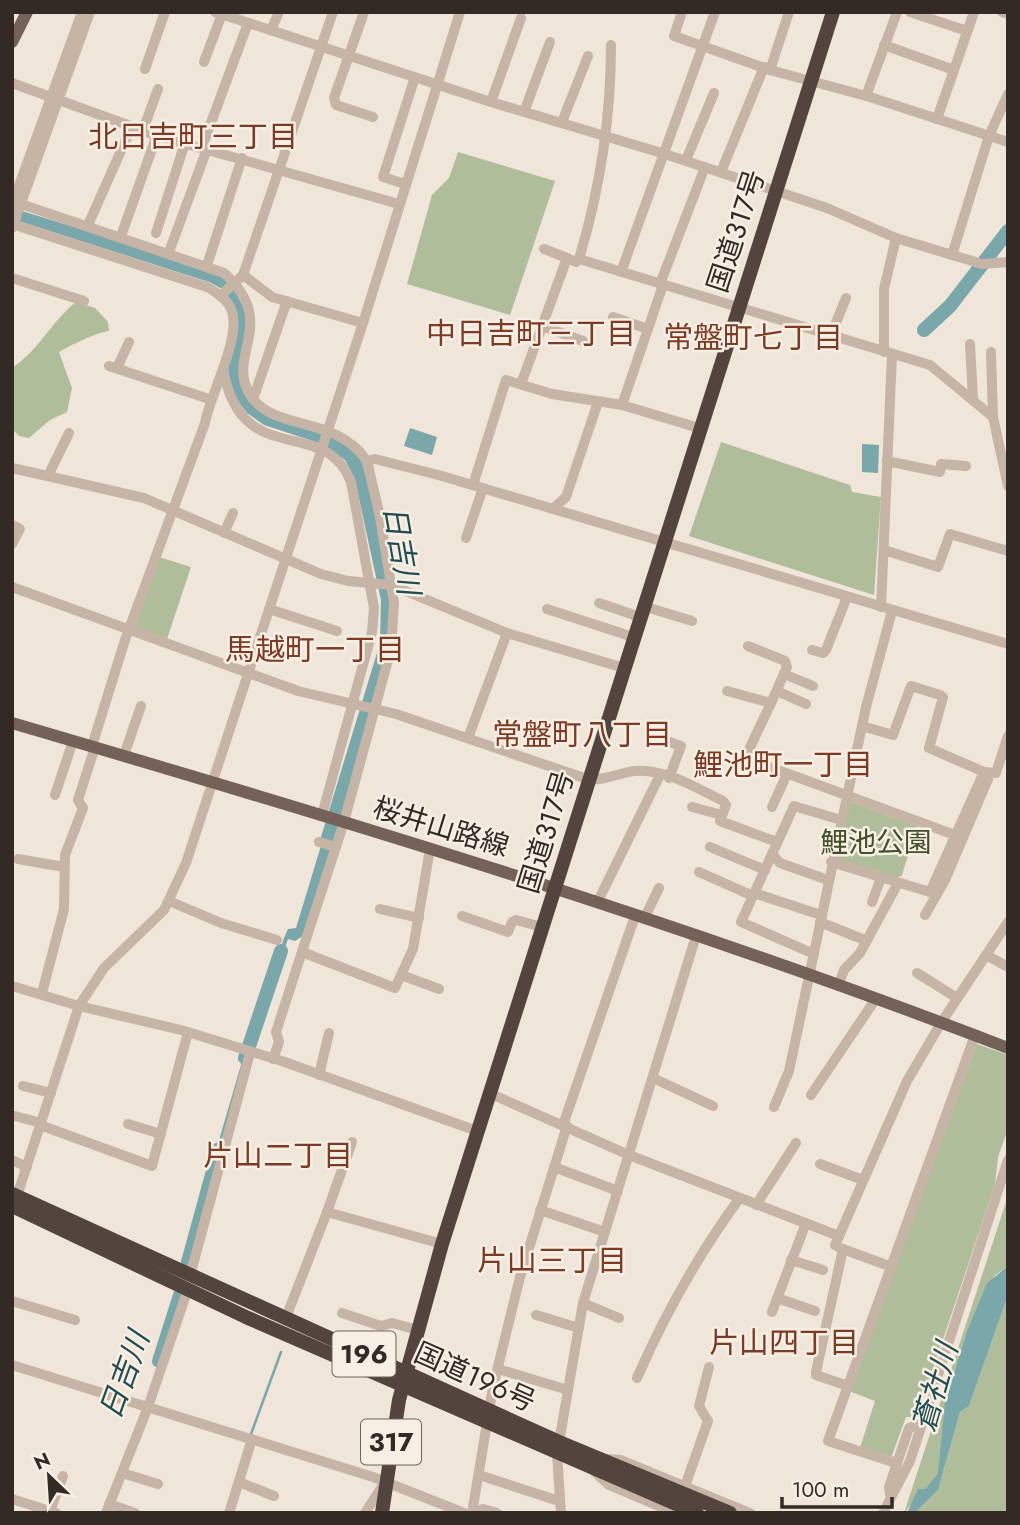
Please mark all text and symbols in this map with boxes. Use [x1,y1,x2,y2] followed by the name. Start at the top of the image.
[88,115,298,158] district label: 北日吉町三丁目
[697,164,775,298] street label: 国道317号
[426,312,636,355] district label: 中日吉町三丁目
[663,316,843,359] district label: 常盤町七丁目
[373,502,432,601] water label: 日吉川
[225,628,405,671] district label: 馬越町一丁目
[492,713,672,756] district label: 常盤町八丁目
[693,743,873,786] district label: 鯉池町一丁目
[508,765,584,899] street label: 国道317号
[368,787,514,867] street label: 桜井山路線
[820,822,932,863] park label: 鯉池公園
[203,1134,353,1177] district label: 片山二丁目
[477,1239,627,1282] district label: 片山三丁目
[709,1321,859,1364] district label: 片山四丁目
[88,1323,161,1425] water label: 日吉川
[332,1331,396,1376] road number: 196
[408,1332,542,1422] street label: 国道196号
[902,1335,969,1436] water label: 蒼社川
[361,1420,421,1464] road number: 317
[14,1441,84,1511] north arrow
[29,1446,55,1476] text: N
[782,1466,892,1510] scale bar
[792,1475,849,1505] text: 100 m

